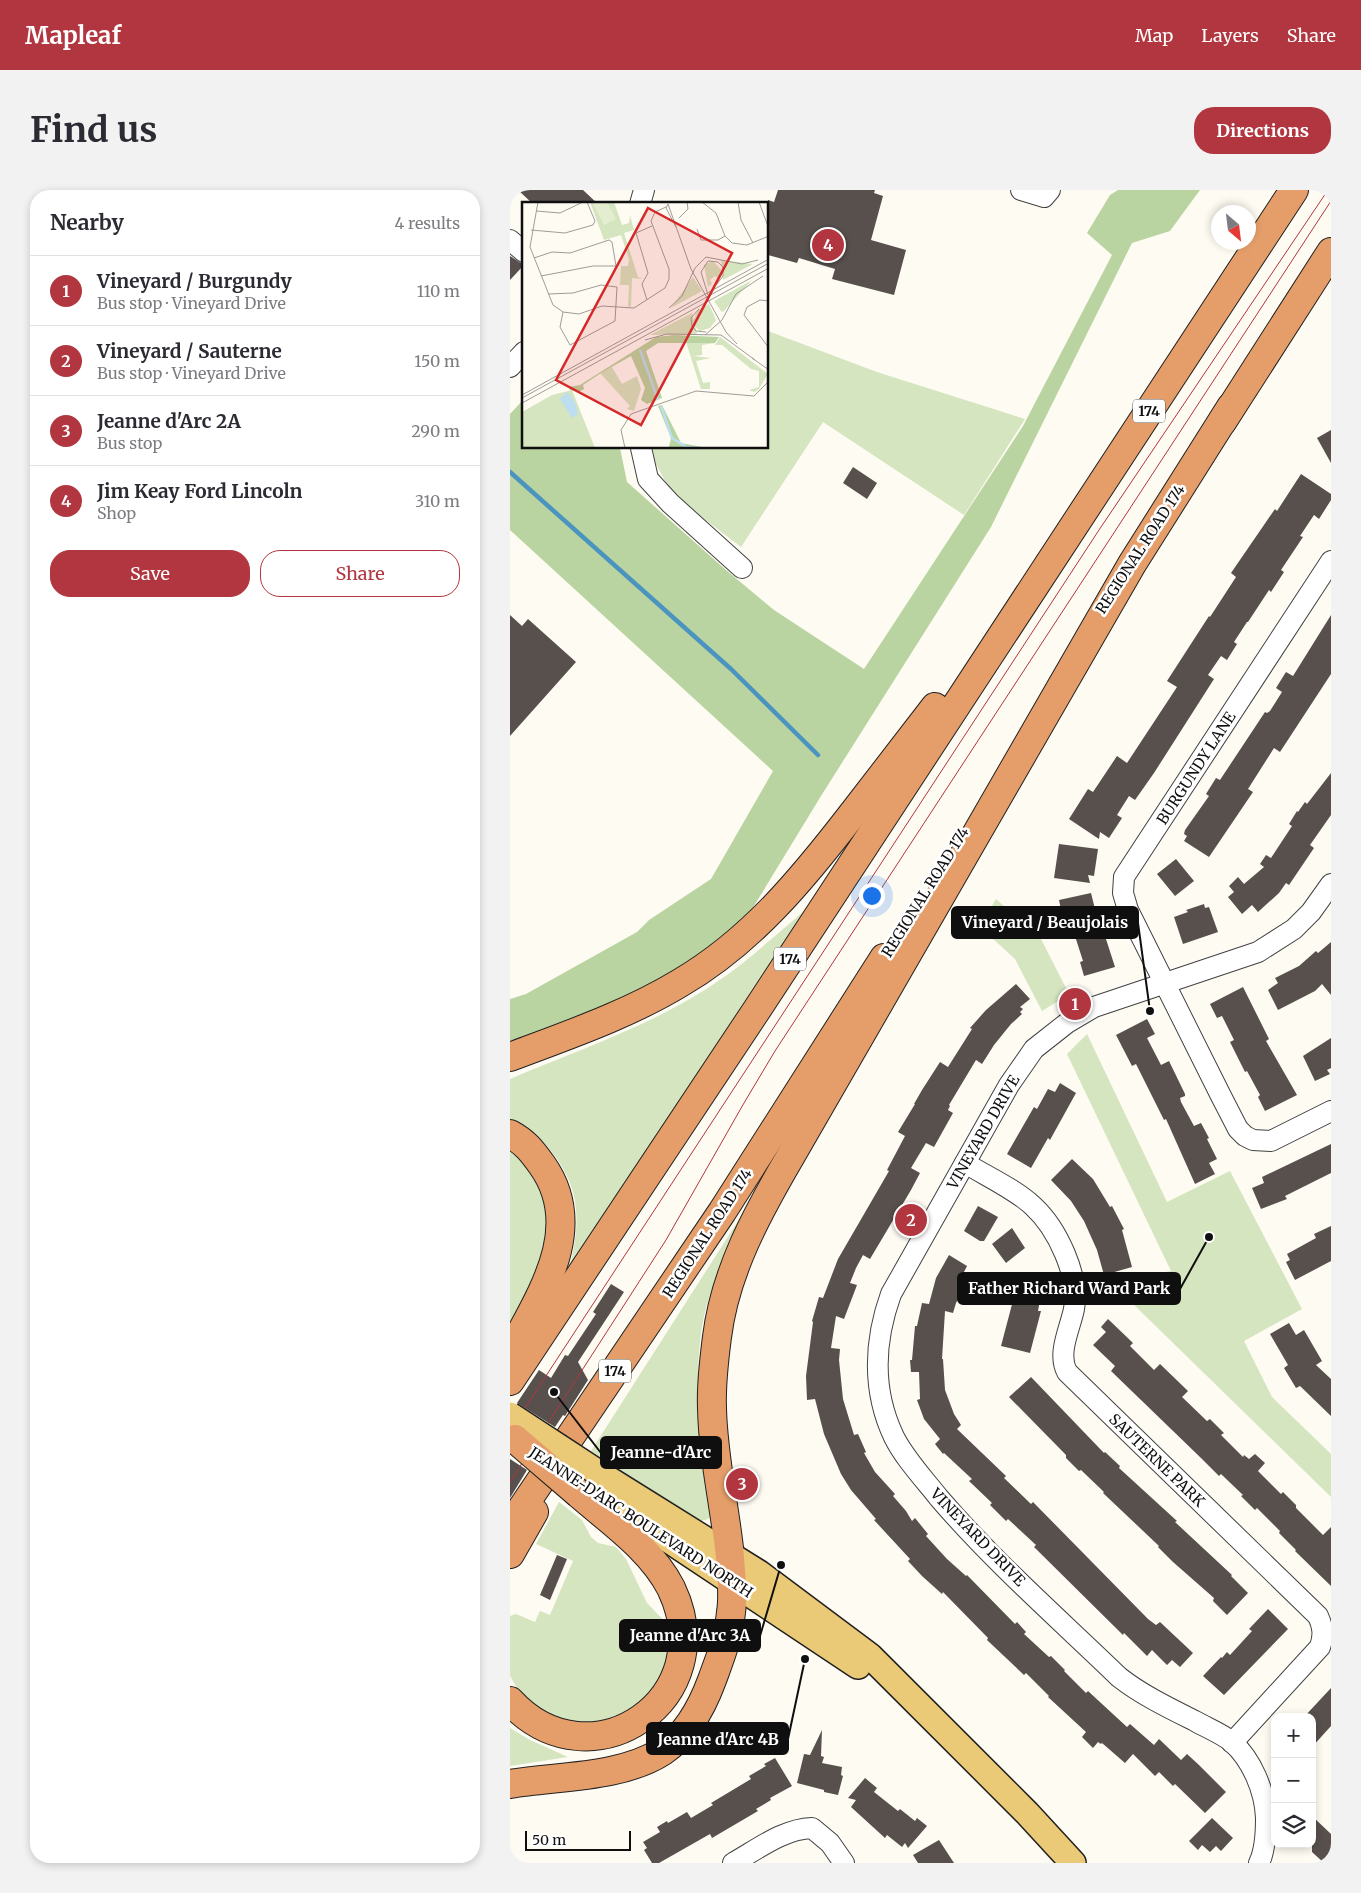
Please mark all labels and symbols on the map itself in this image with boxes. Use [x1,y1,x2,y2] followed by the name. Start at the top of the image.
[522,202,769,449] inset map
[1211,205,1256,250] north arrow
[812,226,844,264] pin: 4
[1133,400,1165,422] road number: 174
[1091,481,1189,617] street label: REGIONAL ROAD 174
[1152,708,1240,828] street label: BURGUNDY LANE
[877,823,973,961] street label: REGIONAL ROAD 174
[859,883,885,909] your location
[952,907,1138,938] callout: Vineyard / Beaujolais
[961,912,1128,932] text: Vineyard / Beaujolais
[774,948,806,971] road number: 174
[1059,985,1091,1023] pin: 1
[942,1071,1024,1193] street label: VINEYARD DRIVE
[658,1165,756,1301] street label: REGIONAL ROAD 174
[895,1201,927,1239] pin: 2
[958,1273,1180,1304] callout: Father Richard Ward Park
[968,1278,1171,1298] text: Father Richard Ward Park
[599,1360,631,1382] road number: 174
[1105,1410,1209,1511] street label: SAUTERNE PARK
[601,1437,721,1468] callout: Jeanne-d'Arc
[525,1442,757,1602] street label: JEANNE-D'ARC BOULEVARD NORTH
[610,1442,711,1462] text: Jeanne-d'Arc
[726,1465,758,1503] pin: 3
[926,1483,1030,1590] street label: VINEYARD DRIVE
[620,1620,760,1651] callout: Jeanne d'Arc 3A
[629,1625,751,1645] text: Jeanne d'Arc 3A
[647,1723,788,1754] callout: Jeanne d'Arc 4B
[656,1729,779,1749] text: Jeanne d'Arc 4B
[525,1828,631,1851] scale bar

